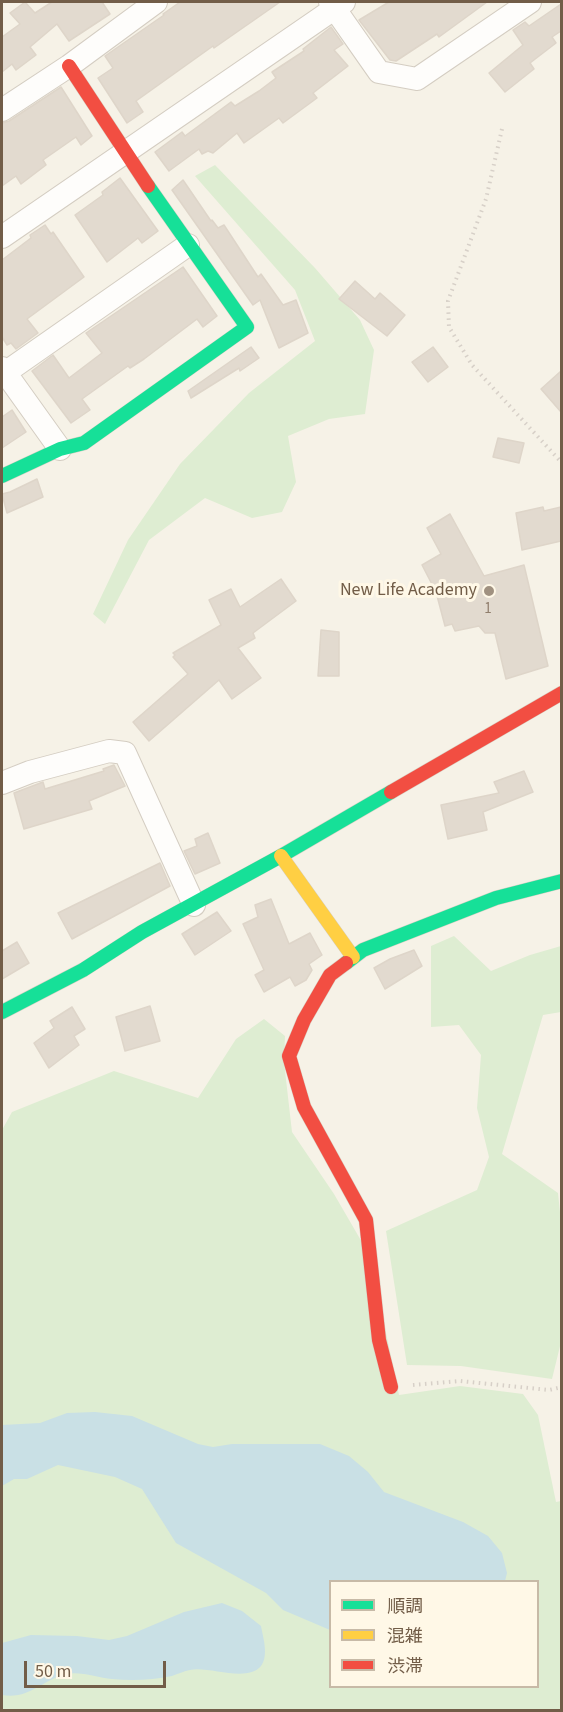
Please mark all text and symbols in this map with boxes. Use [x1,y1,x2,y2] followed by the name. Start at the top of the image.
[340,580,477,602] place label: New Life Academy
[482,584,496,598] marker: New Life Academy
[484,601,492,619] house number: 1
[329,1580,539,1688] legend
[387,1594,423,1619] text: 順調
[387,1624,423,1649] text: 混雑
[27,1649,170,1687] scale bar
[387,1654,423,1679] text: 渋滞
[35,1659,71,1684] text: 50 m

